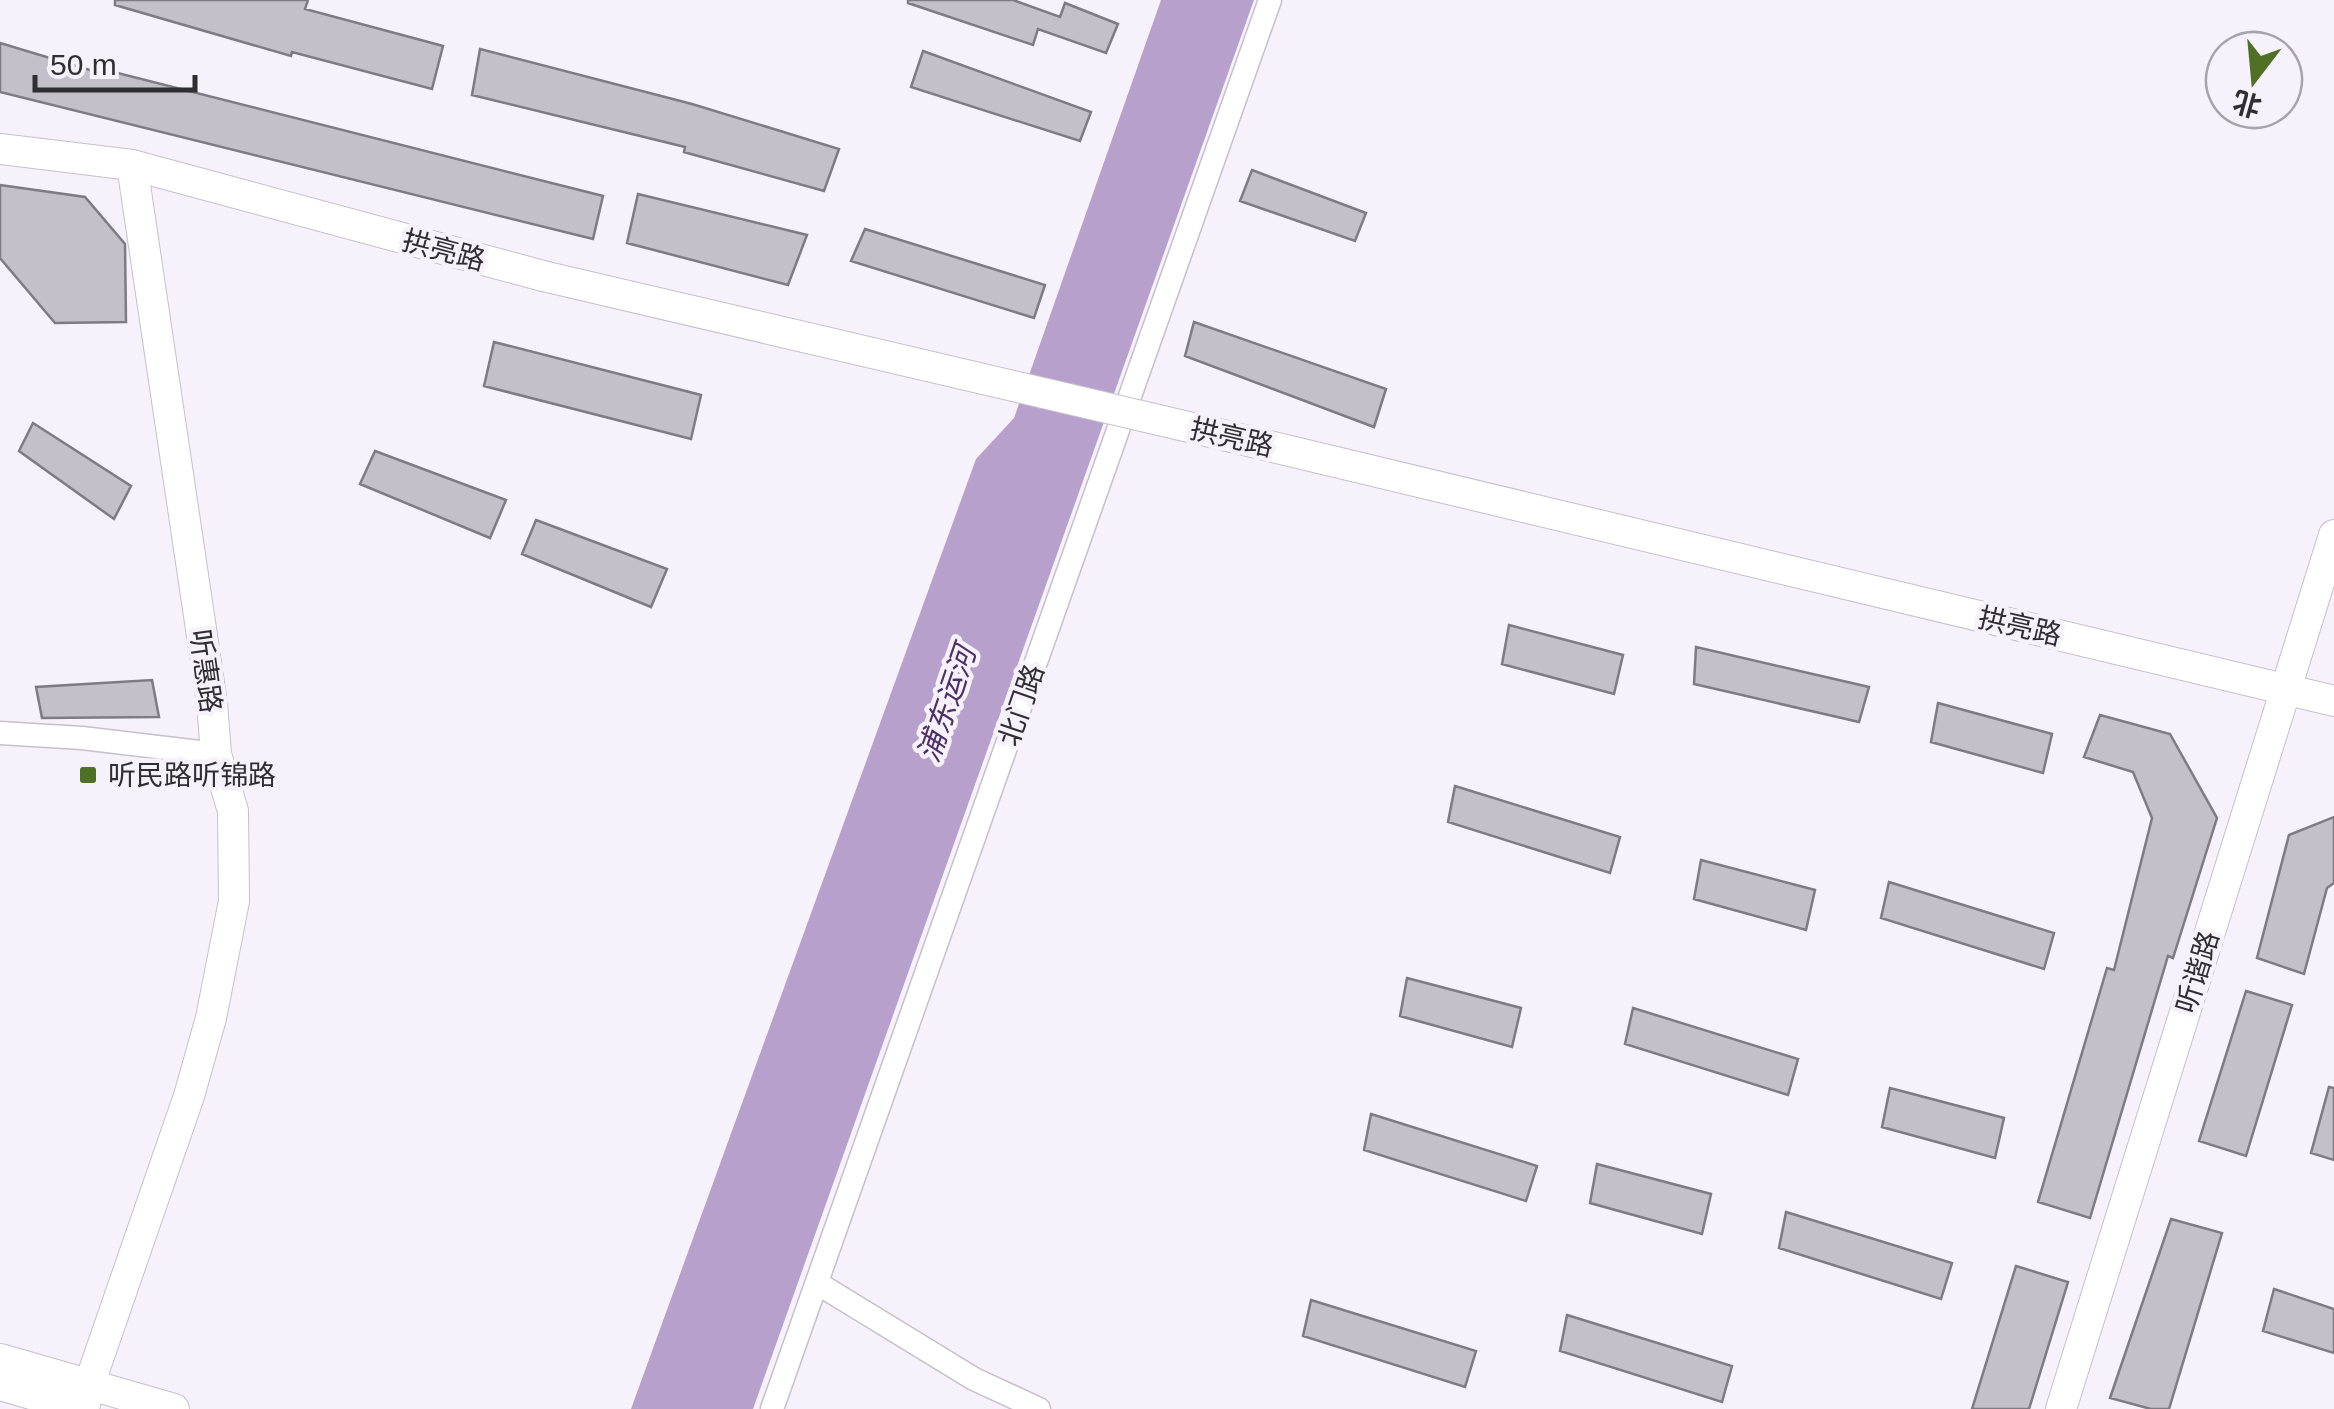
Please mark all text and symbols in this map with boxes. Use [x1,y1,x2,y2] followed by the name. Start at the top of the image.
[35,30,195,92] scale bar
[2204,30,2304,130] north arrow
[50,48,117,81] text: 50 m
[2230,85,2265,122] text: 北
[399,225,488,276] street label: 拱亮路
[1187,413,1276,462] street label: 拱亮路
[1975,602,2064,651] street label: 拱亮路
[184,627,227,715] street label: 听惠路
[911,637,983,766] water label: 浦东运河
[993,660,1050,750] street label: 北门路
[108,760,276,791] place label: 听民路听锦路
[77,764,99,786] marker: 听民路听锦路
[2170,927,2225,1017] street label: 听谐路

